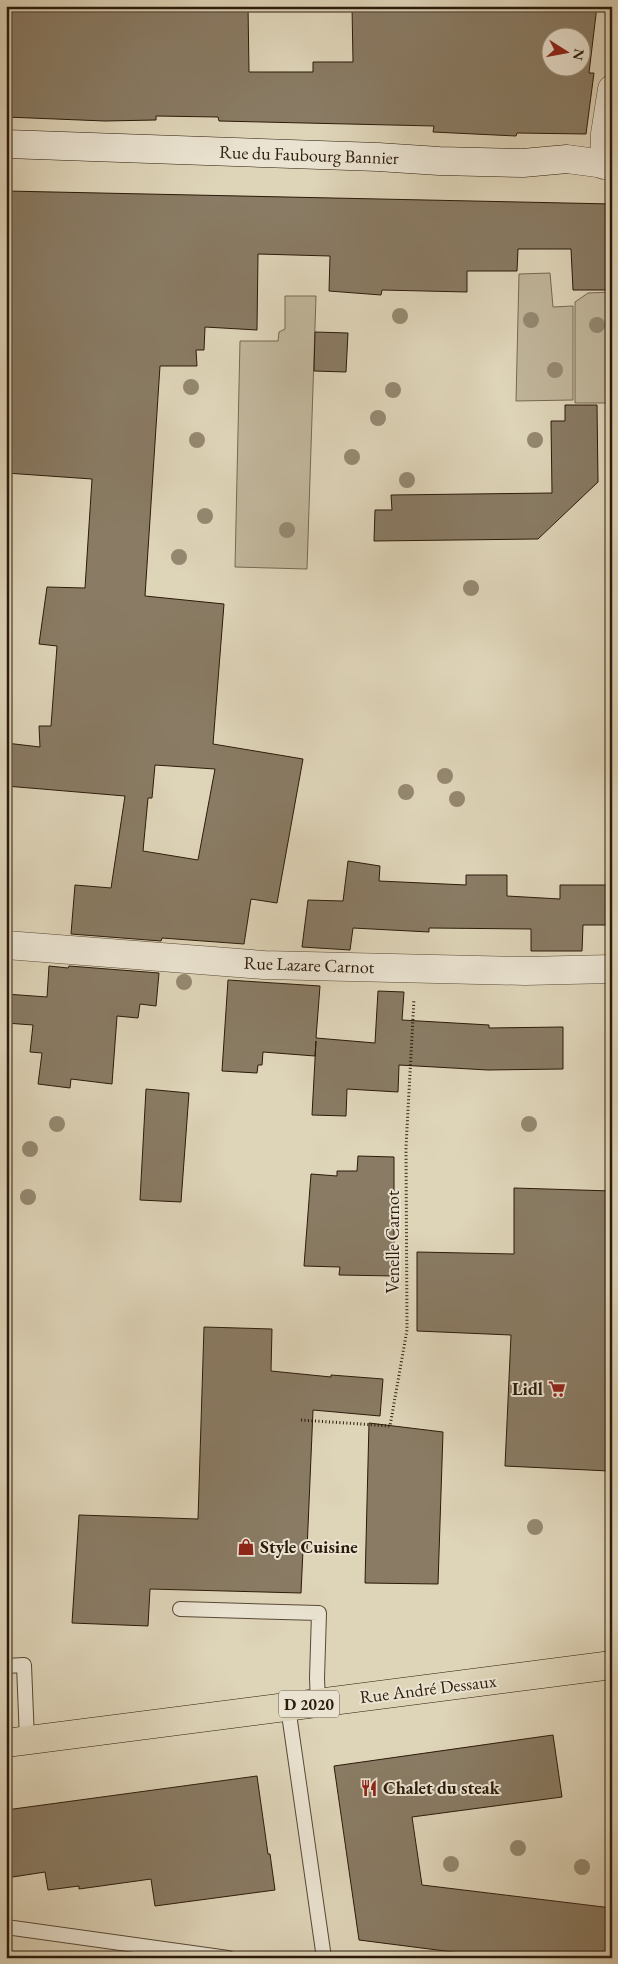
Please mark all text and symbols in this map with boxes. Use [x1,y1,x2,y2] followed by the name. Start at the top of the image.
[540,28,590,78] north arrow
[569,47,589,62] text: N
[219,140,399,169] street label: Rue du Faubourg Bannier
[243,951,375,978] street label: Rue Lazare Carnot
[381,1190,404,1294] street label: Venelle Carnot
[512,1377,543,1400] place label: Lidl
[547,1379,567,1399] supermarket icon: Lidl
[260,1535,358,1558] place label: Style Cuisine
[236,1537,256,1557] shop icon: Style Cuisine
[358,1669,498,1708] street label: Rue André Dessaux
[279,1690,339,1718] road number: D 2020
[383,1776,501,1799] place label: Chalet du steak
[359,1778,379,1798] restaurant icon: Chalet du steak

